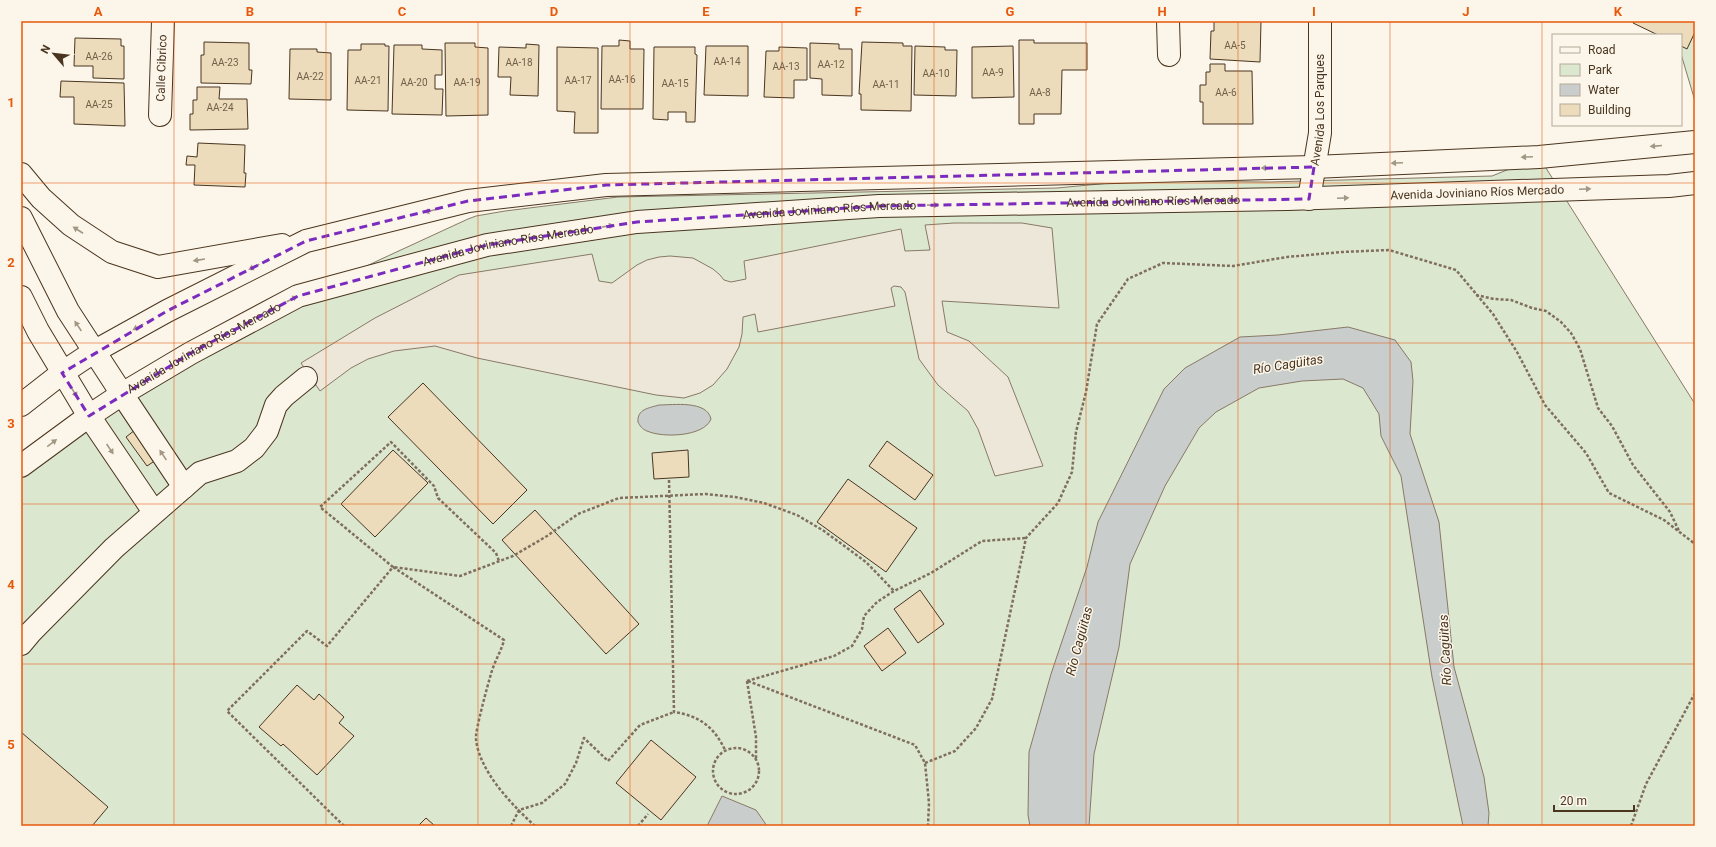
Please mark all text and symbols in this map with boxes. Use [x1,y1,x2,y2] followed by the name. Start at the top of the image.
[94,4,103,19] text: A
[246,4,254,19] text: B
[398,4,407,19] text: C
[550,4,558,19] text: D
[702,4,710,19] text: E
[854,4,862,19] text: F
[1006,4,1015,19] text: G
[1157,4,1167,19] text: H
[1312,4,1316,19] text: I
[1462,4,1470,19] text: J
[1614,4,1623,19] text: K
[34,34,74,74] north arrow
[153,34,170,102] street label: Calle Cibrico
[1552,34,1682,126] legend
[1224,40,1246,51] house number: AA-5
[38,43,53,56] text: N
[1588,43,1616,57] text: Road
[85,51,113,62] house number: AA-26
[1308,54,1327,167] street label: Avenida Los Parques
[713,56,741,67] house number: AA-14
[211,57,239,68] house number: AA-23
[505,57,533,68] house number: AA-18
[817,59,845,70] house number: AA-12
[772,61,800,72] house number: AA-13
[1588,63,1613,77] text: Park
[982,67,1004,78] house number: AA-9
[922,68,950,79] house number: AA-10
[296,71,324,82] house number: AA-22
[608,74,636,85] house number: AA-16
[354,75,382,86] house number: AA-21
[564,75,592,86] house number: AA-17
[400,77,428,88] house number: AA-20
[453,77,481,88] house number: AA-19
[661,78,689,89] house number: AA-15
[872,79,900,90] house number: AA-11
[1588,83,1619,97] text: Water
[1029,87,1051,98] house number: AA-8
[1215,87,1237,98] house number: AA-6
[7,95,15,110] text: 1
[85,99,113,110] house number: AA-25
[206,102,234,113] house number: AA-24
[1588,103,1631,117] text: Building
[1650,143,1662,149] one-way arrow
[1521,154,1533,161] one-way arrow
[1391,160,1403,167] one-way arrow
[1261,165,1273,172] one-way arrow
[1390,183,1565,203] street label: Avenida Joviniano Ríos Mercado
[1579,186,1592,192] one-way arrow
[1066,193,1241,210] street label: Avenida Joviniano Ríos Mercado
[1337,194,1349,201] one-way arrow
[742,198,917,222] street label: Avenida Joviniano Ríos Mercado
[927,202,940,208] one-way arrow
[424,208,436,214] one-way arrow
[421,222,595,269] street label: Avenida Joviniano Ríos Mercado
[602,223,614,229] one-way arrow
[73,226,84,234] one-way arrow
[7,255,15,270] text: 2
[193,257,205,263] one-way arrow
[248,264,260,270] one-way arrow
[286,296,298,303] one-way arrow
[124,299,283,396] street label: Avenida Joviniano Ríos Mercado
[74,321,82,331] one-way arrow
[132,323,144,330] one-way arrow
[1252,351,1325,377] water label: Río Cagüitas
[70,387,78,397] one-way arrow
[7,416,15,431] text: 3
[47,439,58,447] one-way arrow
[107,443,114,454] one-way arrow
[159,449,166,461] one-way arrow
[7,577,15,592] text: 4
[1063,604,1096,677] water label: Río Cagüitas
[1436,614,1454,686] water label: Río Cagüitas
[7,737,15,752] text: 5
[1554,787,1634,813] scale bar
[1560,794,1587,808] text: 20 m

